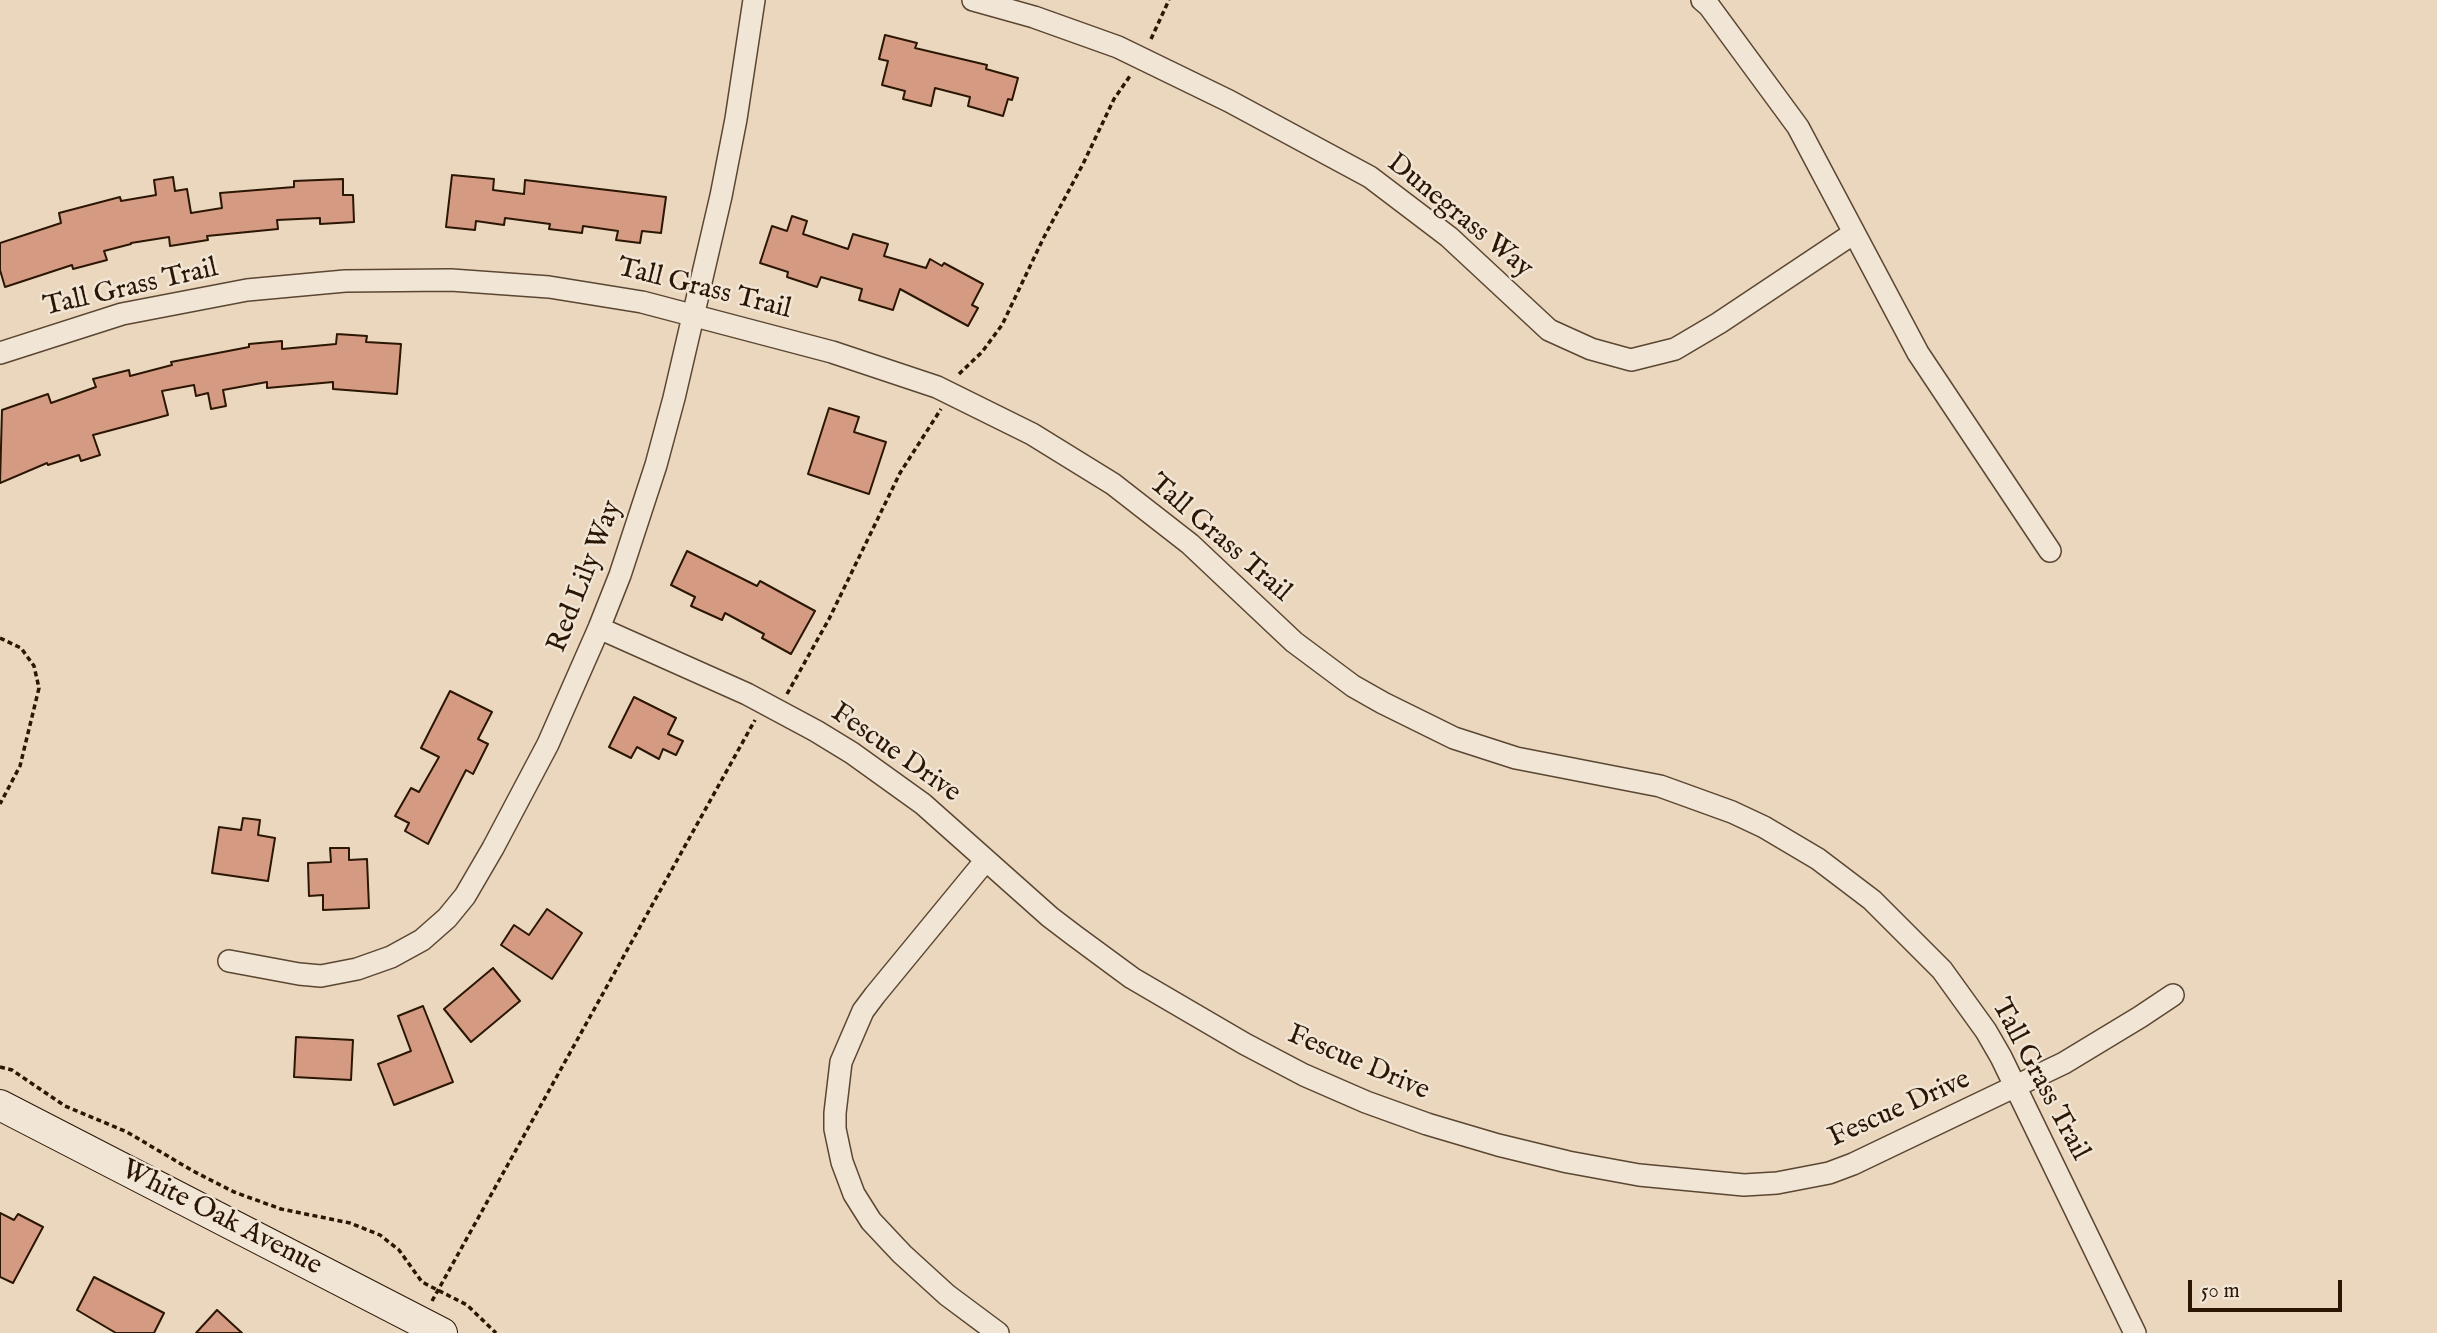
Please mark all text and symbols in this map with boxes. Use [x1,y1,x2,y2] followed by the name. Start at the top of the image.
[1379,148,1539,286] street label: Dunegrass Way
[614,252,794,328] street label: Tall Grass Trail
[40,253,222,325] street label: Tall Grass Trail
[1141,468,1297,610] street label: Tall Grass Trail
[542,496,630,658] street label: Red Lily Way
[824,697,966,811] street label: Fescue Drive
[1982,994,2096,1166] street label: Tall Grass Trail
[1282,1019,1434,1109] street label: Fescue Drive
[1824,1064,1976,1156] street label: Fescue Drive
[115,1154,327,1284] street label: White Oak Avenue
[2192,1266,2346,1310] scale bar
[2201,1278,2240,1305] text: 50 m

